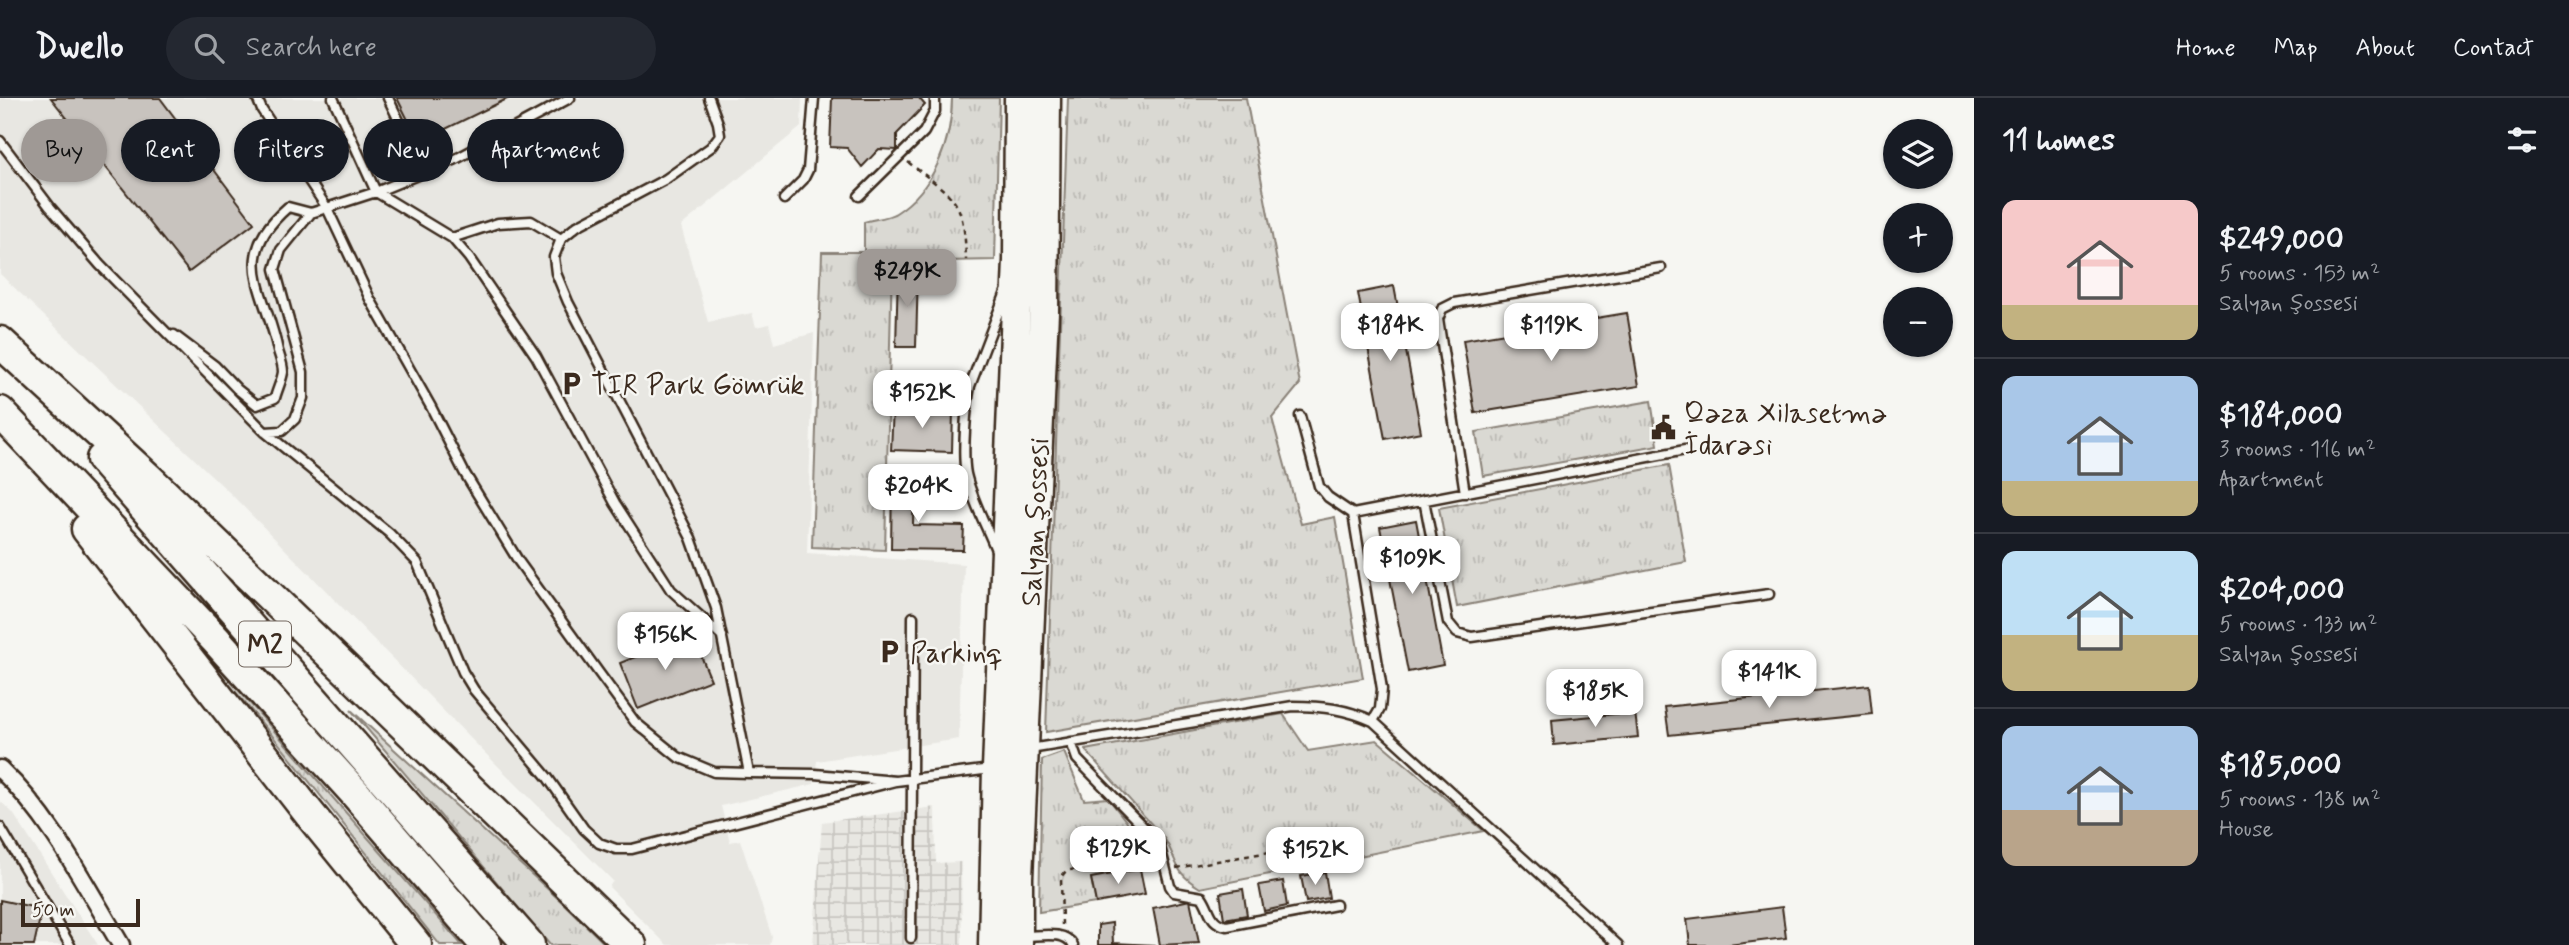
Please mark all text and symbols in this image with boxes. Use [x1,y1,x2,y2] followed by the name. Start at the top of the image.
[166,17,656,80] search box
[35,26,124,70] text: Dwello
[190,29,228,67] icon: search
[246,31,377,65] text: Search here
[2176,33,2236,64] text: Home
[2274,33,2318,64] text: Map
[2356,33,2415,64] text: About
[2453,33,2534,64] text: Contact
[21,119,107,182] chip: Buy
[121,119,220,182] chip: Rent
[234,119,349,182] chip: Filters
[363,119,453,182] chip: New
[467,119,624,182] chip: Apartment
[1883,119,1953,357] map controls
[1883,119,1953,189] button: layers
[2002,121,2115,160] text: 11 homes
[2503,121,2541,159] icon: filters
[1883,203,1953,273] button: +
[2219,220,2344,259] text: $249,000
[2058,228,2142,312] icon: home
[858,250,956,309] pin: $249K
[873,257,941,287] text: $249K
[2219,259,2380,289] text: 5 rooms · 153 m²
[1883,287,1953,357] button: −
[2219,289,2358,319] text: Salyan şossesi
[1341,303,1439,363] pin: $184K
[1502,303,1600,363] pin: $119K
[1357,311,1423,341] text: $184K
[1520,311,1582,341] text: $119K
[591,368,804,405] place label: TIR Park Gömrük
[557,370,585,398] parking icon: TIR Park Gömrük
[873,370,971,430] pin: $152K
[889,378,955,408] text: $152K
[1684,396,1887,465] place label: Qəza Xilasetmə İdarəsi
[2219,396,2343,435] text: $184,000
[2058,404,2142,488] icon: home
[1650,414,1678,442] public building icon: Qəza Xilasetmə İdarəsi
[2219,435,2376,465] text: 3 rooms · 116 m²
[1014,437,1059,607] street label: Salyan şossesi
[869,464,967,524] pin: $204K
[2219,465,2324,495] text: Apartment
[884,472,952,502] text: $204K
[1363,536,1461,596] pin: $109K
[1379,544,1445,574] text: $109K
[2219,571,2345,610] text: $204,000
[2058,579,2142,663] icon: home
[2219,610,2378,640] text: 5 rooms · 133 m²
[616,612,714,672] pin: $156K
[633,620,697,650] text: $156K
[239,622,291,666] road number: M2
[910,636,1002,673] place label: Parkinq
[876,638,904,666] parking icon: Parkinq
[2219,640,2358,670] text: Salyan şossesi
[1720,650,1818,710] pin: $141K
[1738,658,1800,688] text: $141K
[1546,670,1644,729] pin: $185K
[1562,677,1628,707] text: $185K
[2219,746,2342,785] text: $185,000
[2058,754,2142,838] icon: home
[2219,785,2381,815] text: 5 rooms · 138 m²
[2219,815,2273,845] text: House
[1069,826,1167,886] pin: $129K
[1266,828,1364,887] pin: $152K
[1086,834,1150,864] text: $129K
[1282,835,1348,865] text: $152K
[21,896,140,928] scale bar
[32,898,75,923] text: 50 m

